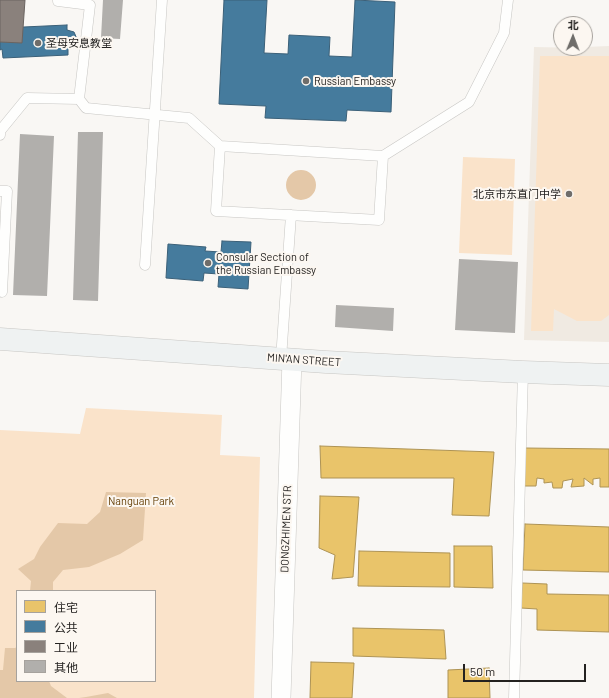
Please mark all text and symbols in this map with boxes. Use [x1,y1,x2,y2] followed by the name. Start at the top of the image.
[553,16,593,56] north arrow
[568,18,579,31] text: 北
[46,36,112,50] place label: 圣母安息教堂
[33,38,43,48] marker: 圣母安息教堂
[314,74,396,88] place label: Russian Embassy
[301,76,311,86] marker: Russian Embassy
[473,187,561,201] place label: 北京市东直门中学
[564,189,574,199] marker: 北京市东直门中学
[216,250,316,276] place label: Consular Section of the Russian Embassy
[203,258,213,268] marker: Consular Section of the Russian Embassy
[267,351,341,369] street label: MIN'AN STREET
[278,485,294,573] street label: DONGZHIMEN STR
[108,494,174,508] park label: Nanguan Park
[16,590,156,682] legend
[54,600,78,614] text: 住宅
[54,620,78,634] text: 公共
[54,640,78,654] text: 工业
[465,656,588,682] scale bar
[54,660,78,674] text: 其他
[470,664,495,678] text: 50 m

